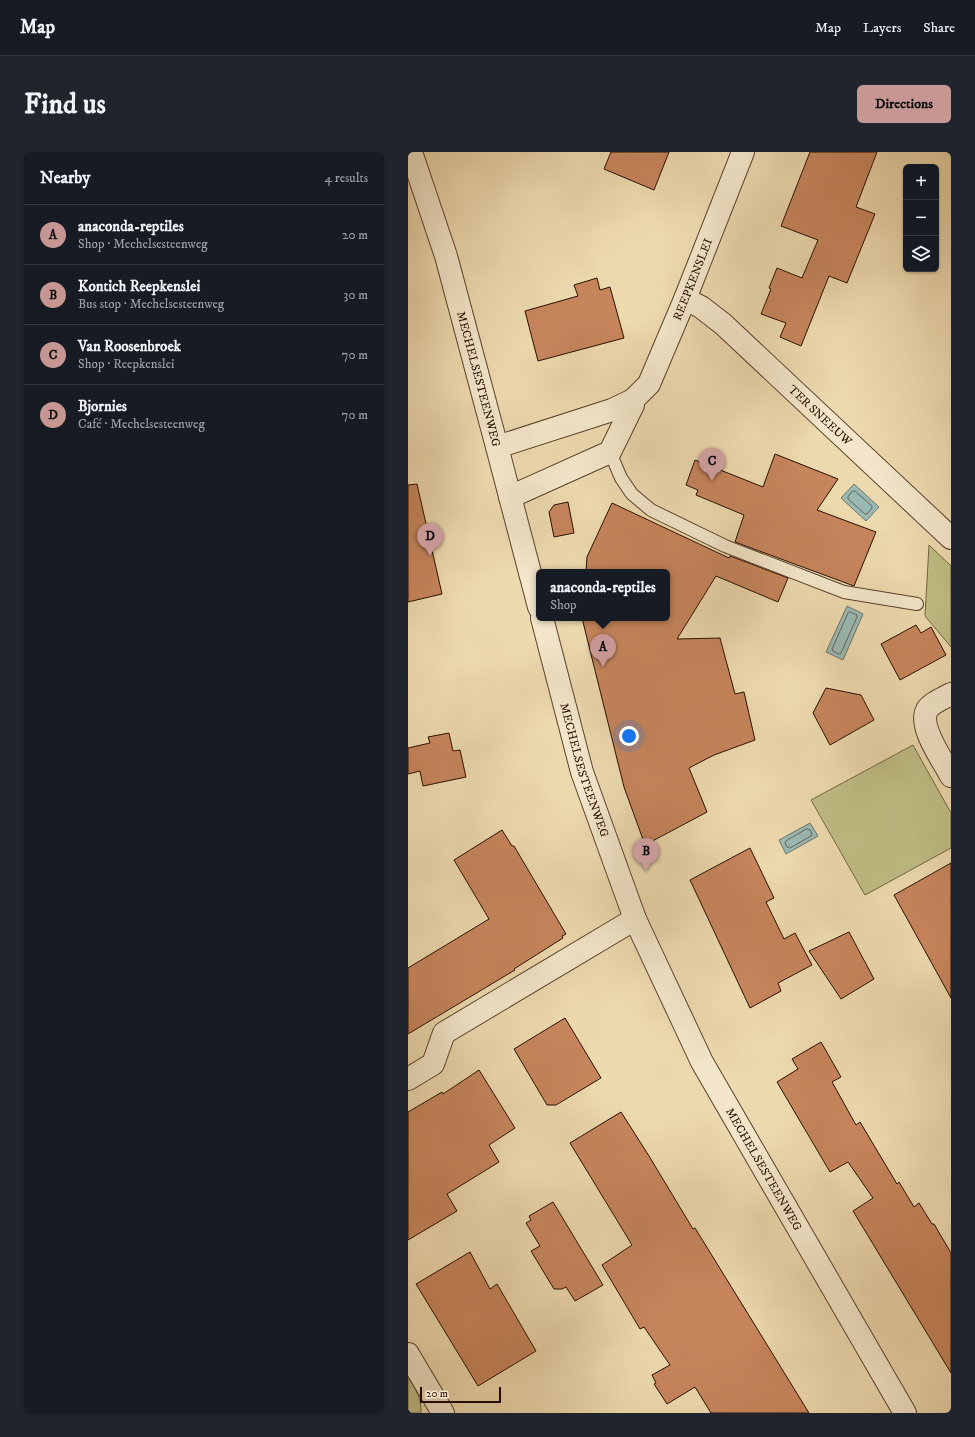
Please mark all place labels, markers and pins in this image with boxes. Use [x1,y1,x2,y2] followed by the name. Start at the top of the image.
[699,448,725,481] pin: C
[417,523,443,556] pin: D
[590,634,616,667] pin: A
[633,838,659,871] pin: B

